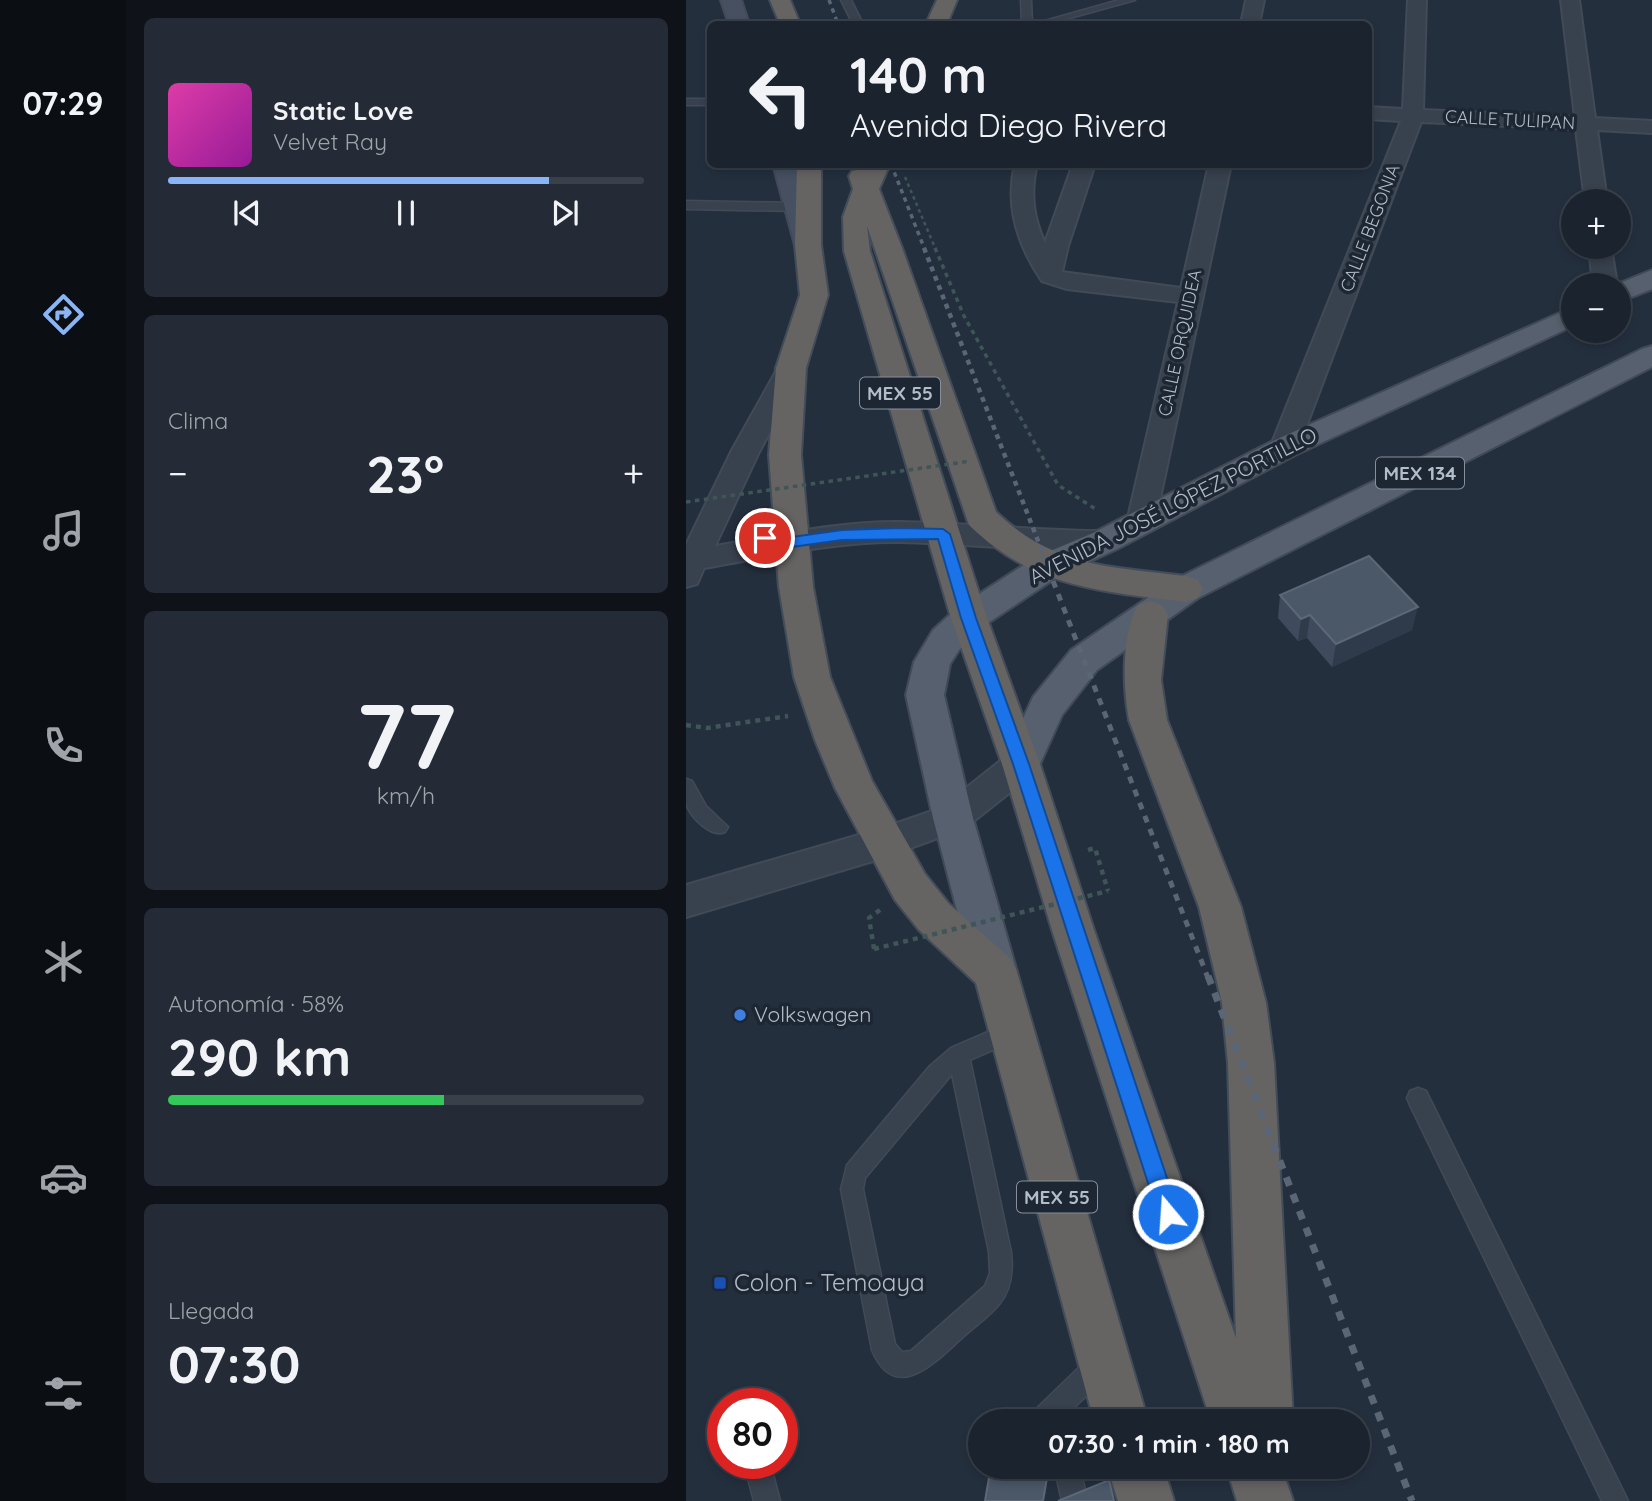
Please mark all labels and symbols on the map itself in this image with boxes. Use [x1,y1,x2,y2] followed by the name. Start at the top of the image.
[1444,105,1576,134] street label: CALLE TULIPAN
[1335,160,1405,295] street label: CALLE BEGONIA
[1153,267,1206,418] street label: CALLE ORQUIDEA
[860,378,940,408] road number: MEX 55
[1024,421,1321,589] street label: AVENIDA JOSÉ LÓPEZ PORTILLO
[1376,458,1464,488] road number: MEX 134
[735,508,795,568] pin
[754,1001,871,1027] place label: Volkswagen
[732,1007,748,1023] marker: Volkswagen
[1131,1177,1205,1251] position arrow
[1017,1182,1097,1212] road number: MEX 55
[734,1267,925,1297] place label: Colon - Temoaya
[712,1275,728,1291] marker: Colon - Temoaya
[707,1388,798,1479] speed limit sign: 80

